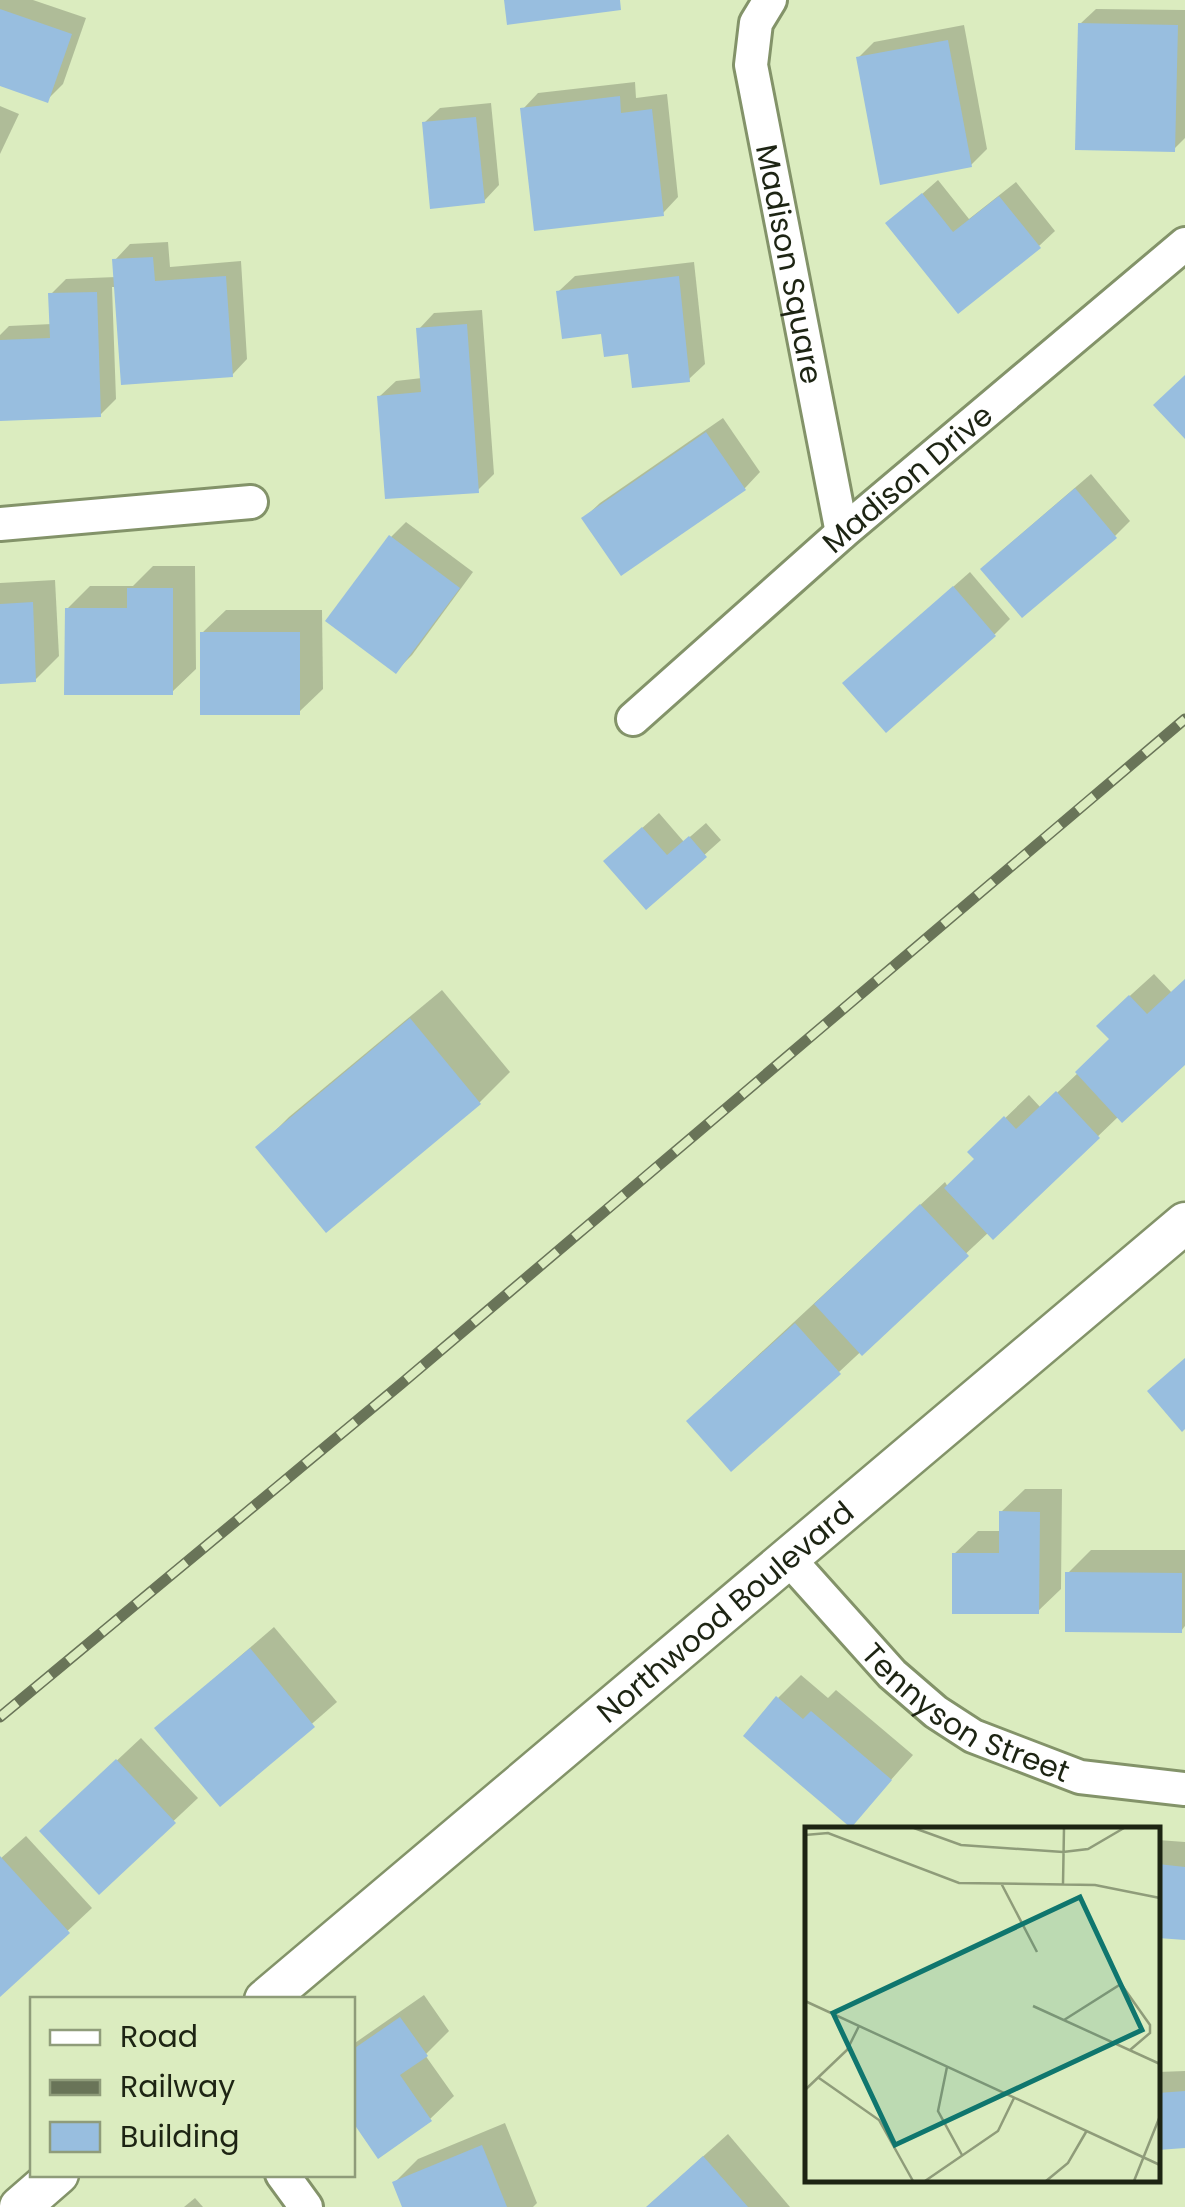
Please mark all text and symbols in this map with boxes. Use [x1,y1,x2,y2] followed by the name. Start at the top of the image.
[745,141,834,387] street label: Madison Square
[812,394,1002,563] street label: Madison Drive
[587,1491,863,1733] street label: Northwood Boulevard
[852,1633,1076,1793] street label: Tennyson Street
[805,1827,1160,2182] inset map
[30,1997,355,2177] legend
[120,2015,198,2058] text: Road
[120,2065,235,2108] text: Railway
[120,2115,240,2158] text: Building

